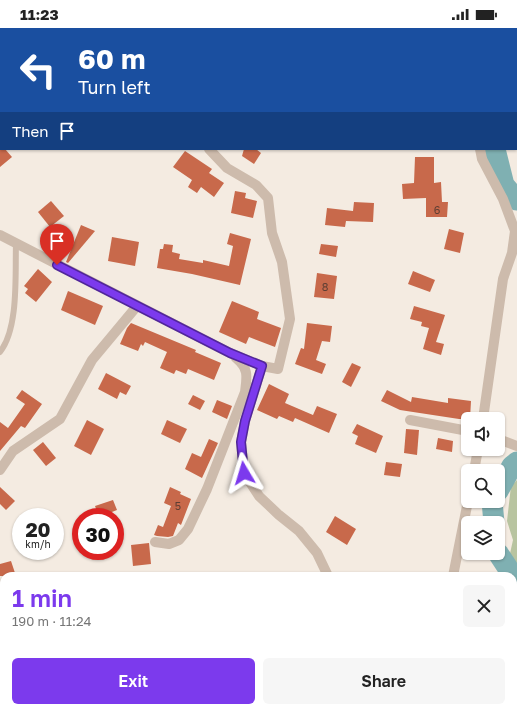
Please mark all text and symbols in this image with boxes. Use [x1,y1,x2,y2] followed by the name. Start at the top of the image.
[20,5,59,23] text: 11:23
[78,42,145,75] text: 60 m
[12,44,64,96] icon: left
[78,76,151,98] text: Turn left
[56,120,78,142] icon: arrive
[12,122,48,140] text: Then
[434,203,441,216] house number: 6
[40,224,74,265] pin
[46,230,68,252] icon: arrive
[322,280,329,293] house number: 8
[461,412,505,560] map controls
[461,412,505,456] button: sound
[223,452,265,494] position arrow
[461,464,505,508] button: search
[175,499,181,512] house number: 5
[72,508,124,560] speed limit sign: 30
[461,516,505,560] button: layers
[25,517,51,541] text: 20
[25,538,51,550] text: km/h
[12,583,72,612] text: 1 min
[463,585,505,627] button: close
[12,613,91,629] text: 190 m · 11:24
[12,658,255,704] button: Exit
[263,658,505,704] button: Share

